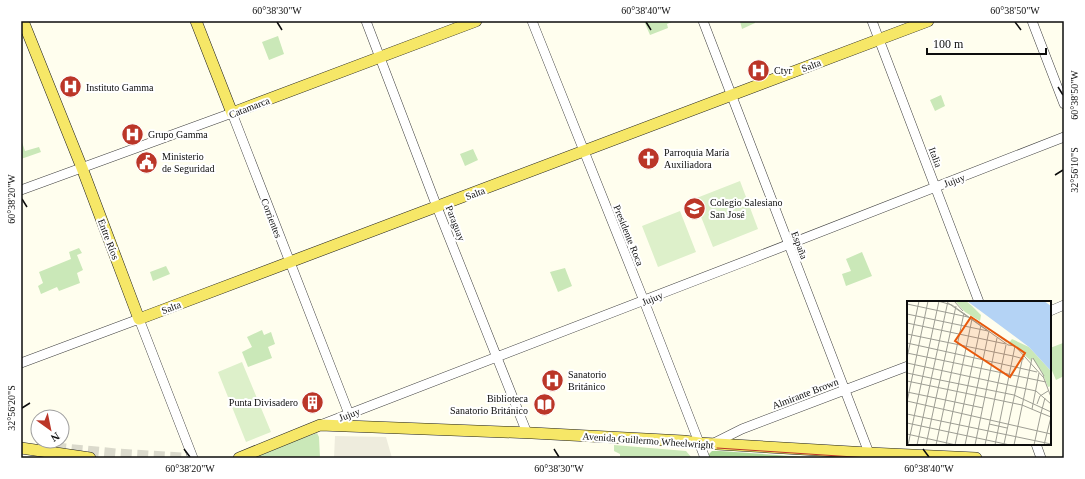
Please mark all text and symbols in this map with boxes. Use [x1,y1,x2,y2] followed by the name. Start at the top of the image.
[252,5,302,16] text: 60°38'30"W
[621,5,671,16] text: 60°38'40"W
[990,5,1040,16] text: 60°38'50"W
[927,30,1046,56] scale bar
[933,37,964,51] text: 100 m
[746,57,772,83] hospital icon: Ctyr
[800,57,823,74] street label: Salta
[774,65,792,76] place label: Ctyr
[1069,70,1080,120] text: 60°38'50"W
[58,74,84,100] hospital icon: Instituto Gamma
[86,82,154,93] place label: Instituto Gamma
[227,94,272,120] street label: Catamarca
[119,121,145,147] hospital icon: Grupo Gamma
[148,129,208,140] place label: Grupo Gamma
[635,145,661,171] church icon: Parroquia María Auxiliadora
[927,146,945,169] street label: Italia
[664,147,730,170] place label: Parroquia María Auxiliadora
[1069,147,1080,193] text: 32°56'10"S
[133,149,159,175] public building icon: Ministerio de Seguridad
[162,151,215,174] place label: Ministerio de Seguridad
[942,171,966,189] street label: Jujuy
[6,174,17,224] text: 60°38'20"W
[464,185,487,202] street label: Salta
[681,195,707,221] school or university icon: Colegio Salesiano San José
[259,197,284,240] street label: Corrientes
[710,197,783,220] place label: Colegio Salesiano San José
[611,203,646,268] street label: Presidente Roca
[444,204,467,243] street label: Paraguay
[96,217,121,261] street label: Entre Ríos
[789,230,810,261] street label: España
[640,289,664,308] street label: Jujuy
[160,299,183,316] street label: Salta
[907,301,1051,445] inset map
[539,367,565,393] hospital icon: Sanatorio Británico
[568,369,606,392] place label: Sanatorio Británico
[770,376,840,411] street label: Almirante Brown
[6,385,17,431] text: 32°56'20"S
[300,389,326,415] building icon: Punta Divisadero
[531,391,557,417] library icon: Biblioteca Sanatorio Británico
[450,393,529,416] place label: Biblioteca Sanatorio Británico
[229,397,298,408] place label: Punta Divisadero
[337,405,361,423] street label: Jujuy
[30,409,70,449] north arrow
[49,430,62,445] text: N
[582,430,714,451] street label: Avenida Guillermo Wheelwright
[165,463,215,474] text: 60°38'20"W
[534,463,584,474] text: 60°38'30"W
[904,463,954,474] text: 60°38'40"W

